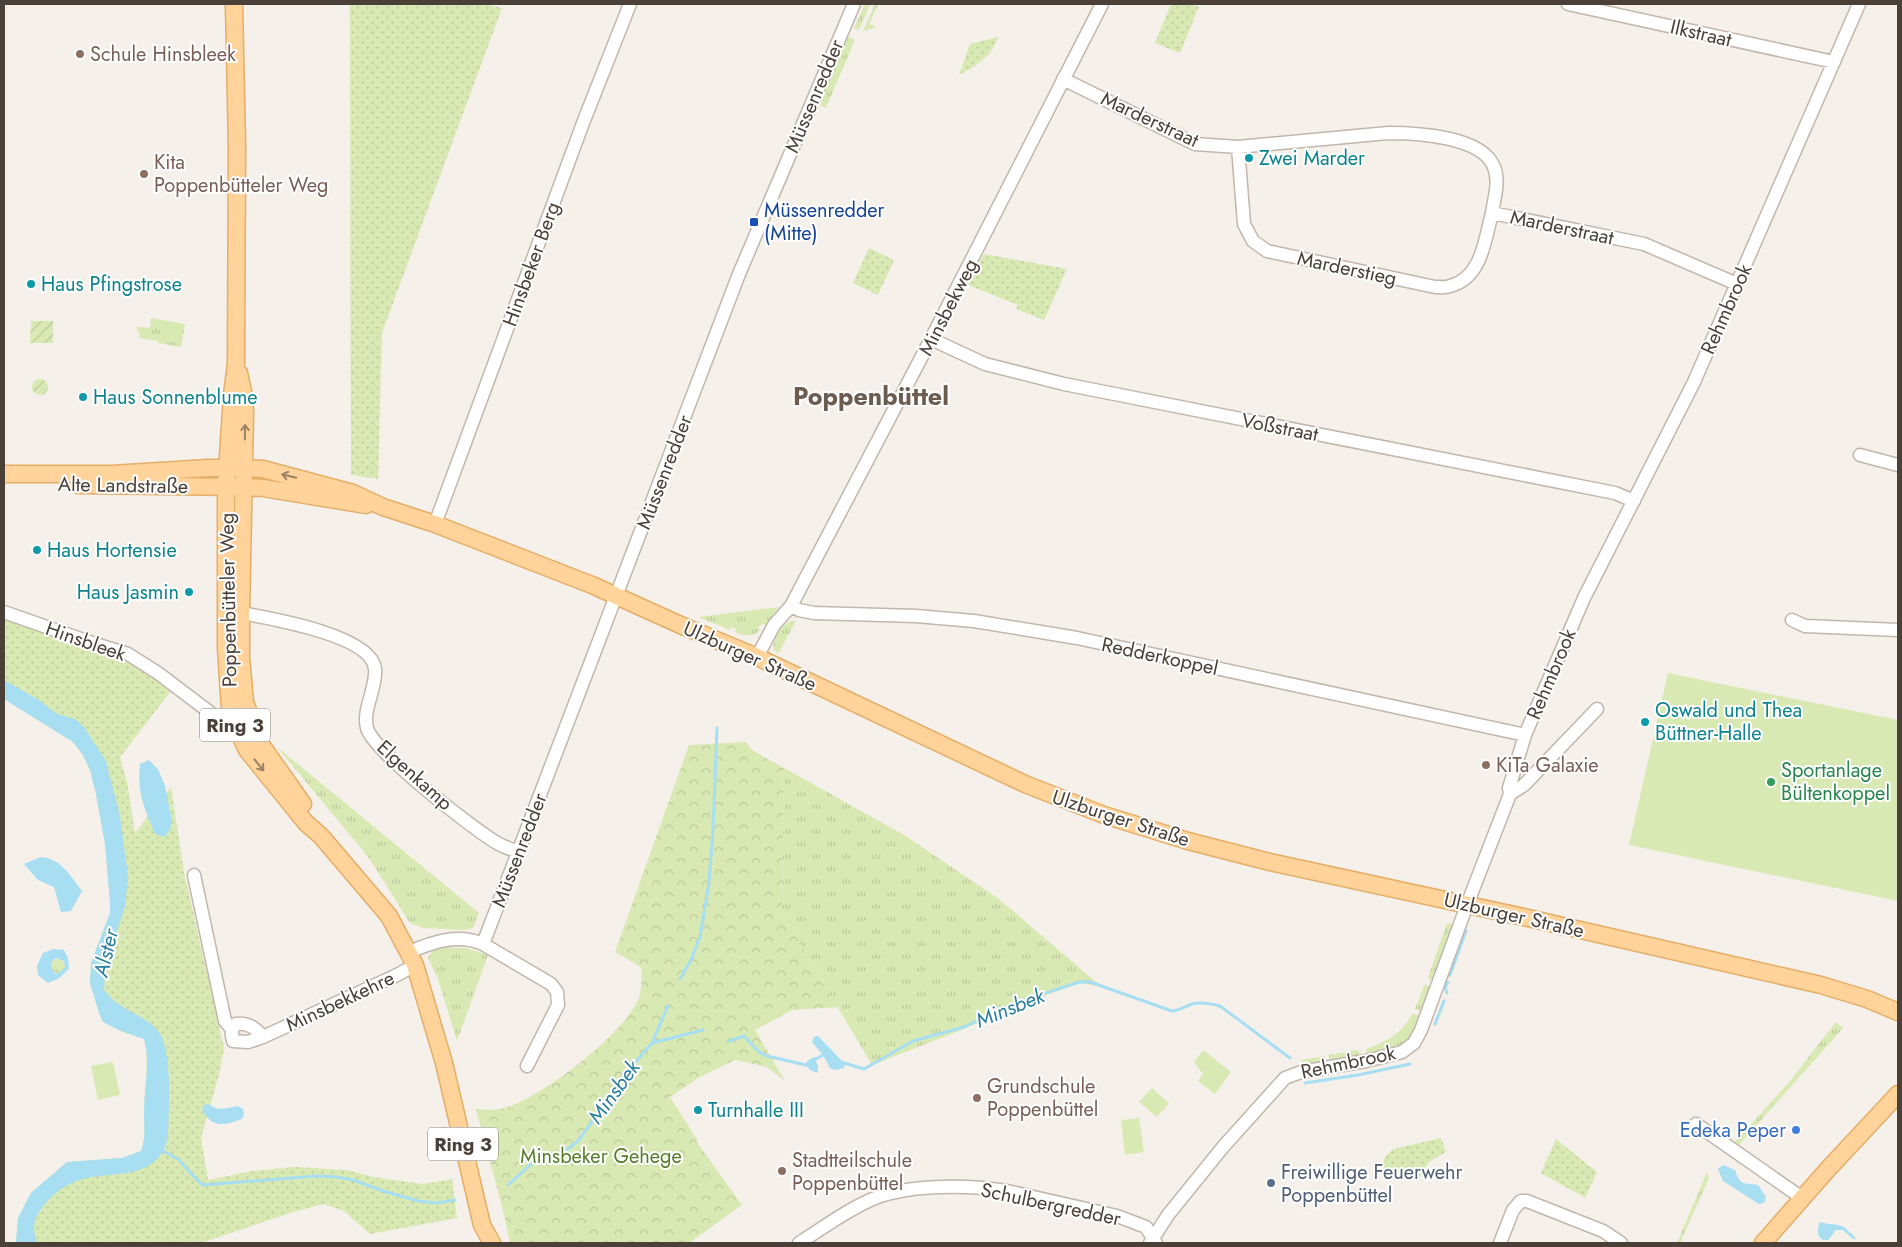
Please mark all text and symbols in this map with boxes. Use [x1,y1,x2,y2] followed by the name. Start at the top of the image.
[1667,12,1735,55] street label: Ilkstraat
[778,35,851,157] street label: Müssenredder
[90,40,236,69] place label: Schule Hinsbleek
[74,48,86,60] marker: Schule Hinsbleek
[1096,84,1204,155] street label: Marderstraat
[1259,144,1365,173] place label: Zwei Marder
[154,148,328,200] place label: Kita Poppenbütteler Weg
[1243,152,1255,164] marker: Zwei Marder
[138,168,150,180] marker: Kita Poppenbütteler Weg
[764,196,885,248] place label: Müssenredder (Mitte)
[495,198,567,331] street label: Hinsbeker Berg
[1508,202,1616,253] street label: Marderstraat
[748,216,760,228] marker: Müssenredder (Mitte)
[1294,244,1399,293] street label: Marderstieg
[912,254,985,361] street label: Minsbekweg
[1694,259,1759,359] street label: Rehmbrook
[41,270,182,299] place label: Haus Pfingstrose
[25,278,37,290] marker: Haus Pfingstrose
[793,378,949,414] district label: Poppenbüttel
[93,383,258,412] place label: Haus Sonnenblume
[77,391,89,403] marker: Haus Sonnenblume
[1239,406,1321,449] street label: Voßstraat
[629,411,700,534] street label: Müssenredder
[240,424,250,440] one-way arrow
[58,470,188,501] street label: Alte Landstraße
[281,471,297,480] one-way arrow
[212,513,245,687] street label: Poppenbütteler Weg
[47,536,177,565] place label: Haus Hortensie
[31,544,43,556] marker: Haus Hortensie
[77,578,179,607] place label: Haus Jasmin
[183,586,195,598] marker: Haus Jasmin
[42,614,130,669] street label: Hinsbleek
[678,614,821,699] street label: Ulzburger Straße
[1519,624,1584,724] street label: Rehmbrook
[1099,630,1221,683] street label: Redderkoppel
[1655,696,1802,748] place label: Oswald und Thea Büttner-Halle
[200,708,270,742] road number: Ring 3
[1639,716,1651,728] marker: Oswald und Thea Büttner-Halle
[370,733,459,817] street label: Elgenkamp
[1496,751,1599,780] place label: KiTa Galaxie
[1781,756,1890,808] place label: Sportanlage Bültenkoppel
[254,758,265,771] one-way arrow
[1480,759,1492,771] marker: KiTa Galaxie
[1765,776,1777,788] marker: Sportanlage Bültenkoppel
[1048,783,1193,854] street label: Ulzburger Straße
[484,789,555,912] street label: Müssenredder
[1441,885,1587,946] street label: Ulzburger Straße
[86,925,126,981] water label: Alster
[281,964,399,1039] street label: Minsbekkehre
[971,980,1050,1035] water label: Minsbek
[1298,1038,1398,1087] street label: Rehmbrook
[581,1053,648,1130] water label: Minsbek
[987,1072,1098,1124] place label: Grundschule Poppenbüttel
[971,1092,983,1104] marker: Grundschule Poppenbüttel
[708,1096,804,1125] place label: Turnhalle III
[692,1104,704,1116] marker: Turnhalle III
[1680,1116,1786,1145] place label: Edeka Peper
[1790,1124,1802,1136] marker: Edeka Peper
[428,1128,498,1160] road number: Ring 3
[520,1142,682,1171] park label: Minsbeker Gehege
[792,1146,912,1198] place label: Stadtteilschule Poppenbüttel
[1281,1158,1463,1210] place label: Freiwillige Feuerwehr Poppenbüttel
[776,1165,788,1177] marker: Stadtteilschule Poppenbüttel
[978,1175,1124,1234] street label: Schulbergredder
[1265,1177,1277,1189] marker: Freiwillige Feuerwehr Poppenbüttel

